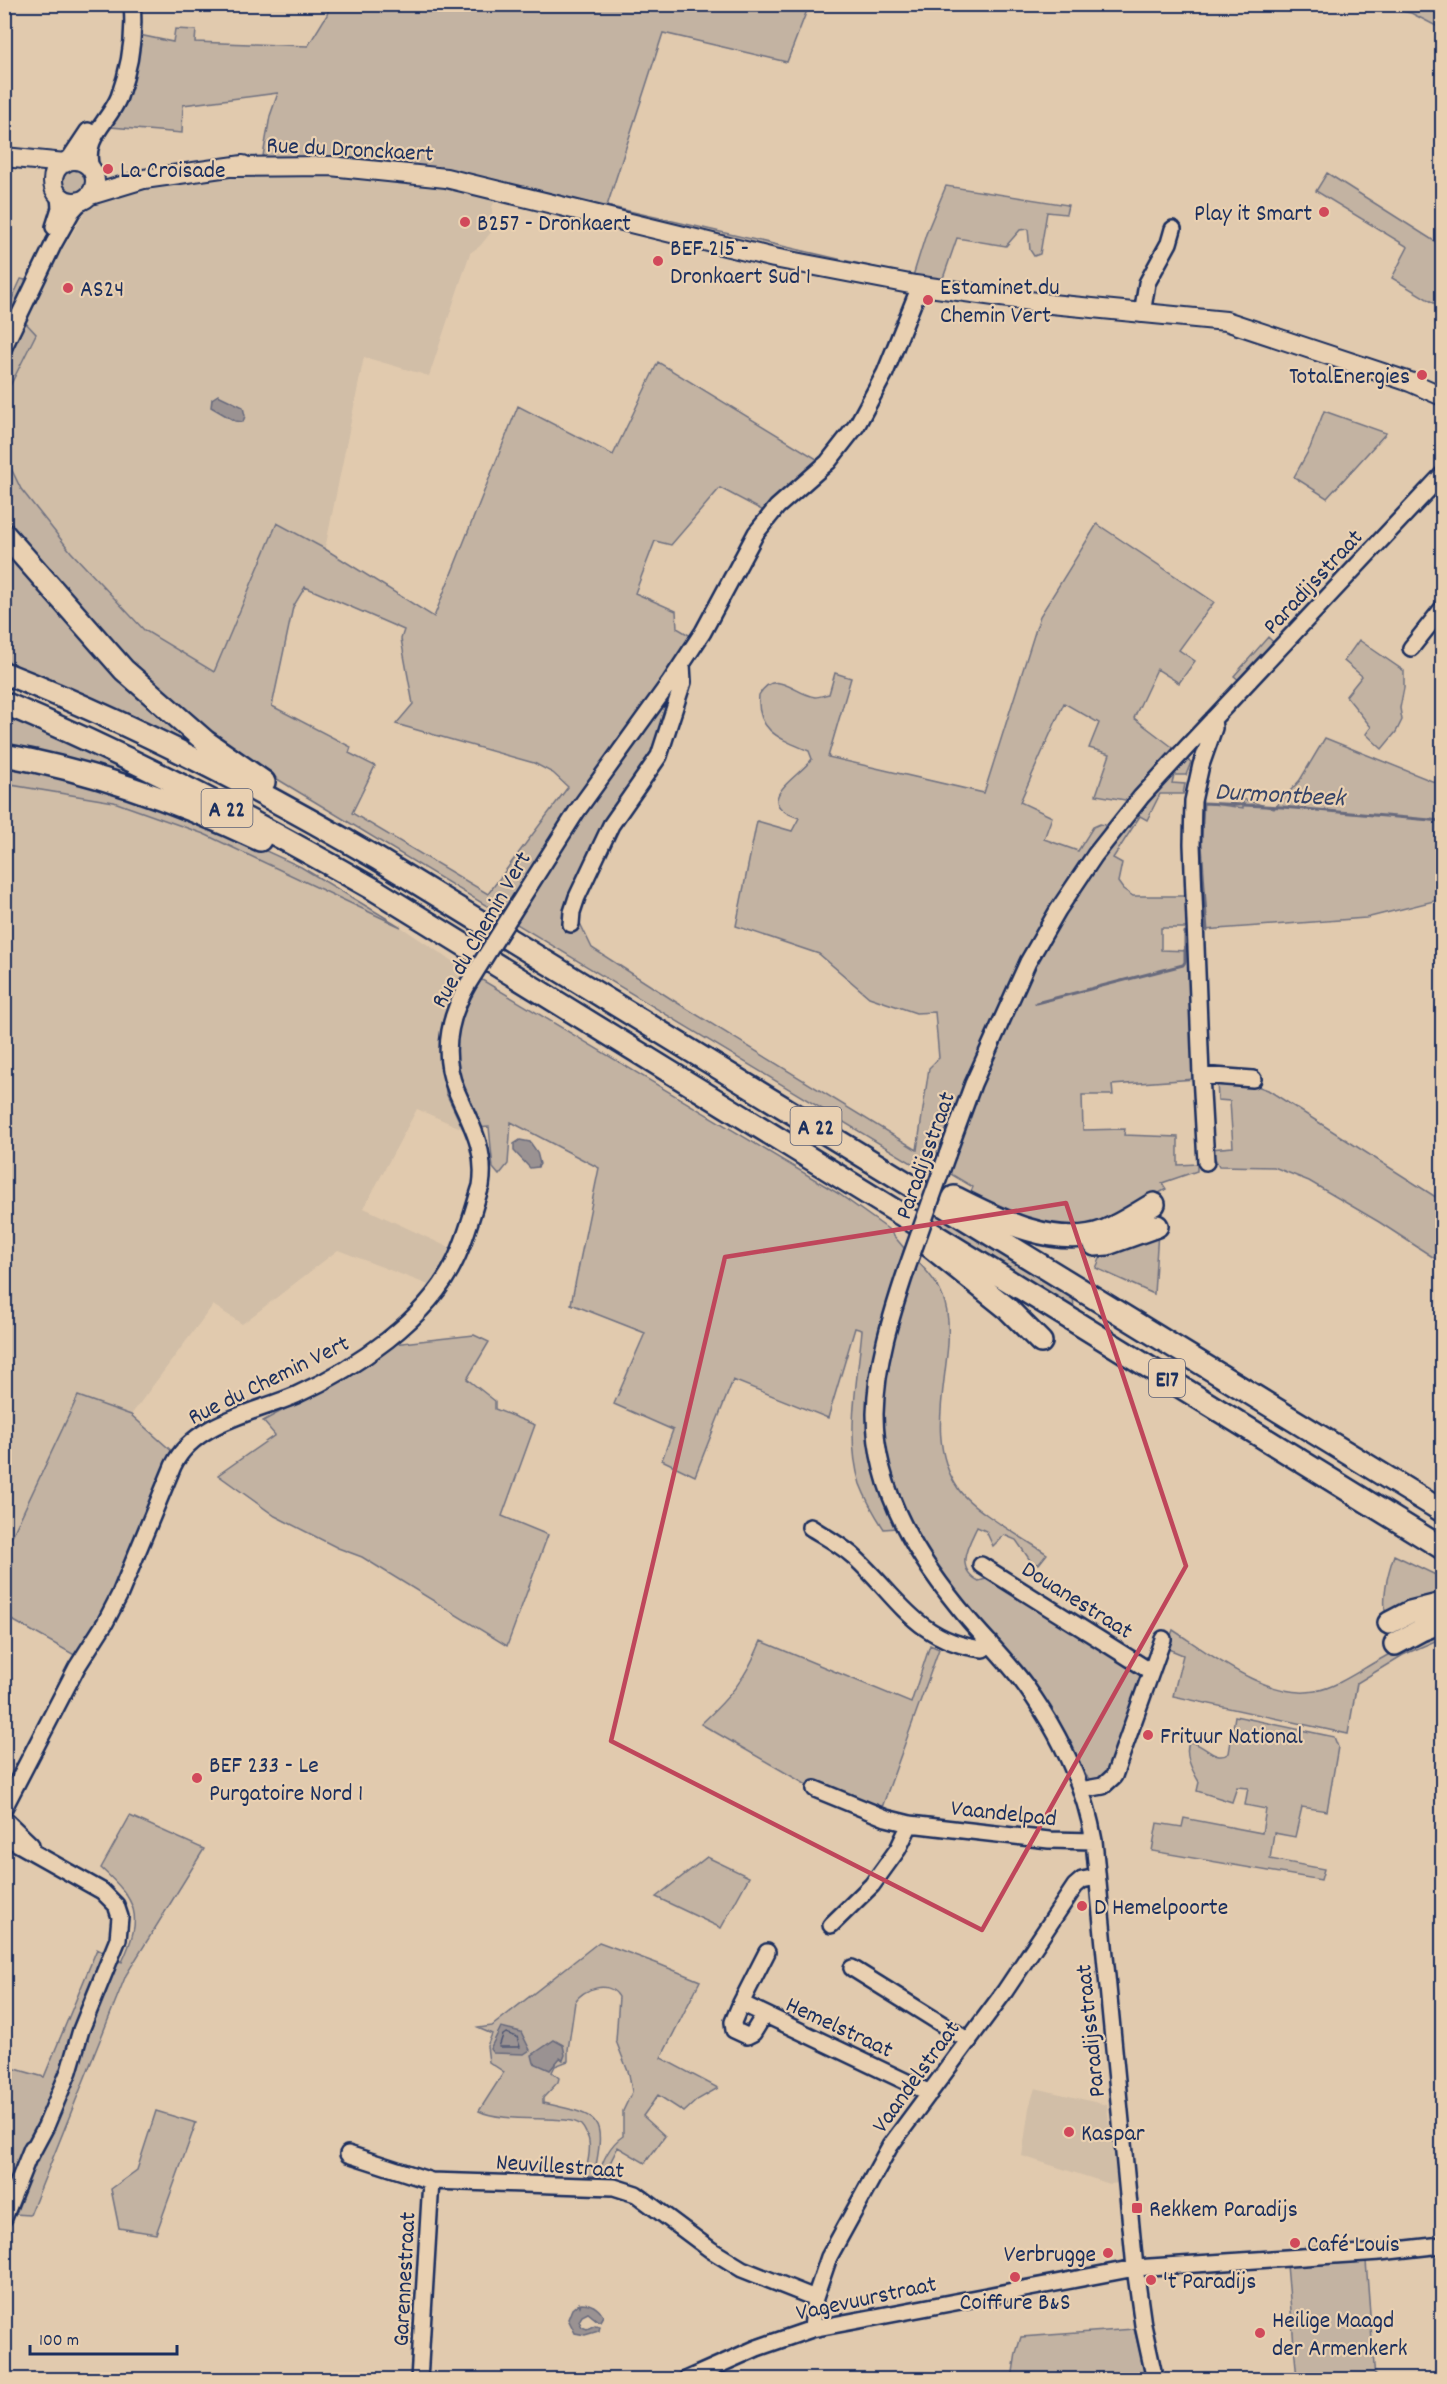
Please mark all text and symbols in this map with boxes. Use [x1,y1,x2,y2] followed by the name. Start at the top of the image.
[265,130,434,172] street label: Rue du Dronckaert
[120,155,226,189] place label: La Croisade
[101,162,115,176] marker: La Croisade
[1194,198,1312,232] place label: Play it Smart
[1317,205,1331,219] marker: Play it Smart
[477,208,631,242] place label: B257 - Dronkaert
[458,215,472,229] marker: B257 - Dronkaert
[670,233,811,295] place label: BEF 215 - Dronkaert Sud 1
[651,254,665,268] marker: BEF 215 - Dronkaert Sud 1
[940,272,1060,334] place label: Estaminet du Chemin Vert
[80,274,124,308] place label: AS24
[61,281,75,295] marker: AS24
[921,293,935,307] marker: Estaminet du Chemin Vert
[1289,361,1410,395] place label: TotalEnergies
[1415,368,1429,382] marker: TotalEnergies
[1256,523,1372,643] street label: Paradijsstraat
[1214,775,1348,818] water label: Durmontbeek
[202,789,252,827] road number: A 22
[424,846,541,1015] street label: Rue du Chemin Vert
[888,1087,966,1225] street label: Paradijsstraat
[790,1107,842,1145] road number: A 22
[183,1328,356,1436] street label: Rue du Chemin Vert
[1149,1359,1185,1397] road number: E17
[1014,1554,1139,1649] street label: Douanestraat
[1160,1721,1303,1755] place label: Frituur National
[1141,1728,1155,1742] marker: Frituur National
[209,1750,363,1812] place label: BEF 233 - Le Purgatoire Nord 1
[190,1771,204,1785] marker: BEF 233 - Le Purgatoire Nord 1
[949,1793,1058,1837] street label: Vaandelpad
[1094,1892,1228,1926] place label: D Hemelpoorte
[1075,1899,1089,1913] marker: D Hemelpoorte
[1068,1962,1116,2099] street label: Paradijsstraat
[780,1989,898,2068] street label: Hemelstraat
[865,2014,970,2141] street label: Vaandelstraat
[1081,2118,1145,2152] place label: Kaspar
[1062,2125,1076,2139] marker: Kaspar
[495,2147,625,2189] street label: Neuvillestraat
[1149,2194,1298,2228] place label: Rekkem Paradijs
[1130,2201,1144,2215] marker: Rekkem Paradijs
[385,2211,427,2347] street label: Garennestraat
[1307,2229,1400,2263] place label: Café Louis
[1288,2236,1302,2250] marker: Café Louis
[1004,2239,1096,2273] place label: Verbrugge
[1101,2246,1115,2260] marker: Verbrugge
[1163,2266,1256,2300] place label: 't Paradijs
[793,2268,940,2331] street label: Vagevuurstraat
[1008,2270,1022,2284] marker: Coiffure B&S
[1144,2273,1158,2287] marker: 't Paradijs
[960,2287,1071,2321] place label: Coiffure B&S
[1272,2305,1408,2367] place label: Heilige Maagd der Armenkerk
[30,2318,177,2356] scale bar
[1253,2326,1267,2340] marker: Heilige Maagd der Armenkerk
[39,2329,79,2354] text: 100 m

